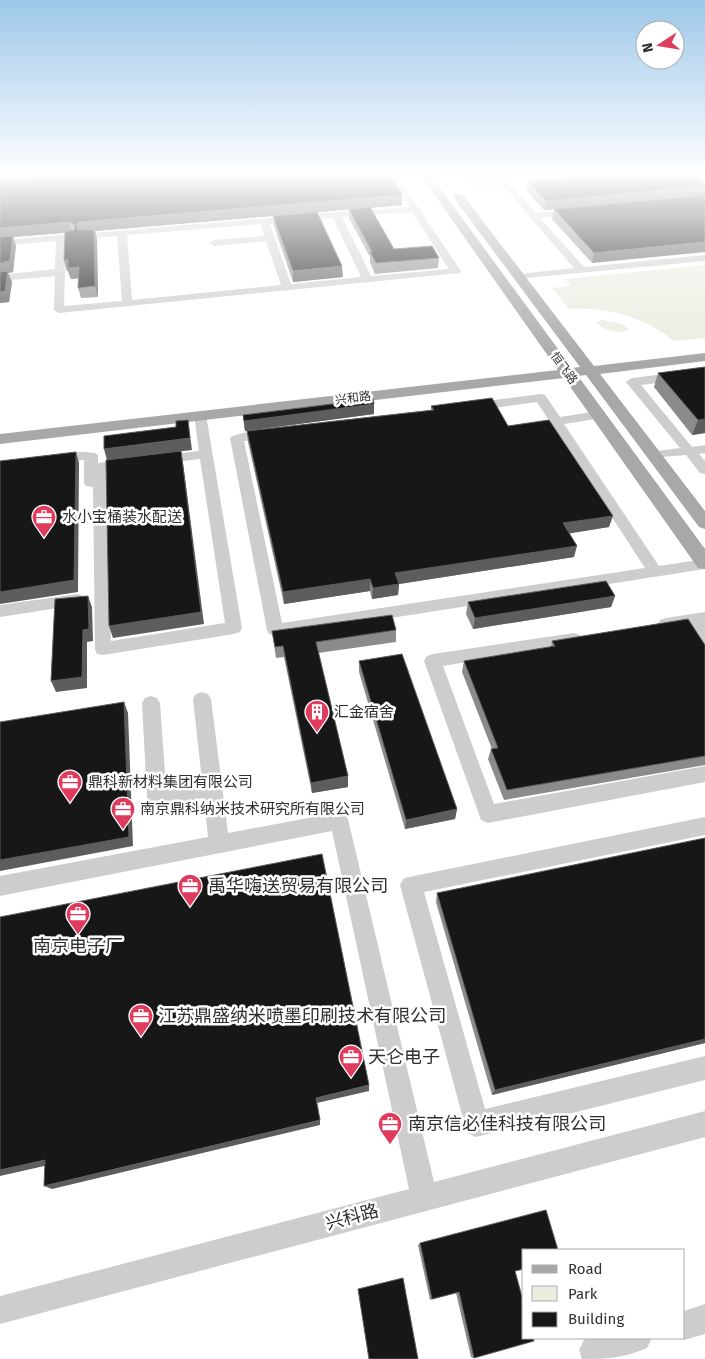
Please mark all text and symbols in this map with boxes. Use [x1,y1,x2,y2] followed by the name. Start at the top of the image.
[635,20,685,70] north arrow
[638,41,657,54] text: N
[548,349,580,387] street label: 恒飞路
[334,389,372,407] street label: 兴和路
[31,504,57,538] office icon: 水小宝桶装水配送
[62,508,182,526] place label: 水小宝桶装水配送
[304,699,330,733] building icon: 汇金宿舍
[334,703,394,721] place label: 汇金宿舍
[57,769,83,803] office icon: 鼎科新材料集团有限公司
[88,773,253,791] place label: 鼎科新材料集团有限公司
[110,796,136,830] office icon: 南京鼎科纳米技术研究所有限公司
[140,800,365,818] place label: 南京鼎科纳米技术研究所有限公司
[177,873,203,907] office icon: 禹华嗨送贸易有限公司
[208,875,388,897] place label: 禹华嗨送贸易有限公司
[65,901,91,935] office icon: 南京电子厂
[33,935,123,957] place label: 南京电子厂
[128,1003,154,1037] office icon: 江苏鼎盛纳米喷墨印刷技术有限公司
[158,1005,446,1027] place label: 江苏鼎盛纳米喷墨印刷技术有限公司
[338,1044,364,1078] office icon: 天仑电子
[368,1046,440,1068] place label: 天仑电子
[377,1111,403,1145] office icon: 南京信必佳科技有限公司
[408,1113,606,1135] place label: 南京信必佳科技有限公司
[323,1199,381,1235] street label: 兴科路
[522,1249,685,1339] legend
[568,1260,603,1278] text: Road
[568,1285,598,1303] text: Park
[568,1310,624,1328] text: Building

